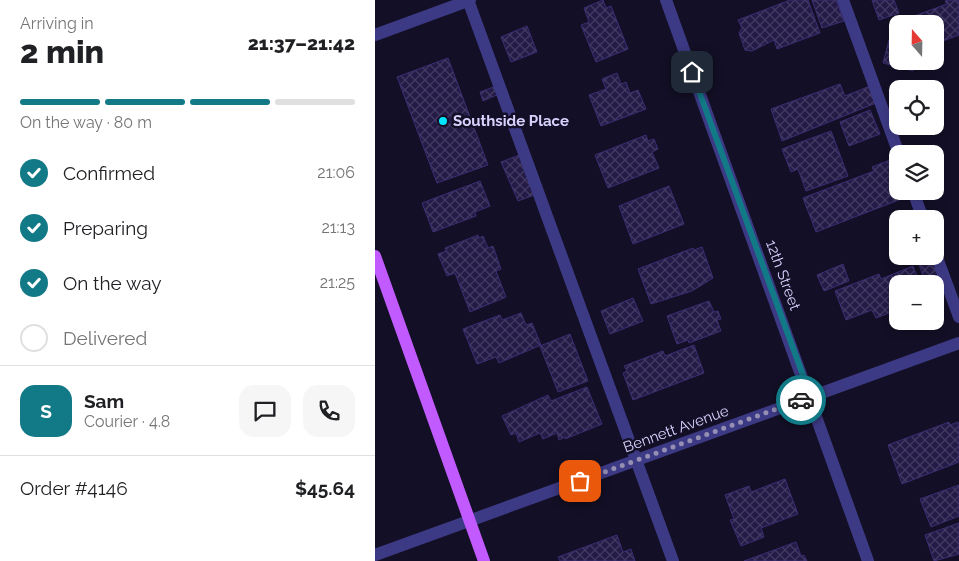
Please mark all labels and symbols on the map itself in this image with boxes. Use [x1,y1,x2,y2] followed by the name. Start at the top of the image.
[889,15,944,70] north arrow
[671,51,713,93] pin
[453,112,569,130] place label: Southside Place
[437,115,449,127] marker: Southside Place
[762,237,804,313] street label: 12th Street
[776,375,826,425] courier
[621,401,731,456] street label: Bennett Avenue
[559,460,601,502] pin

